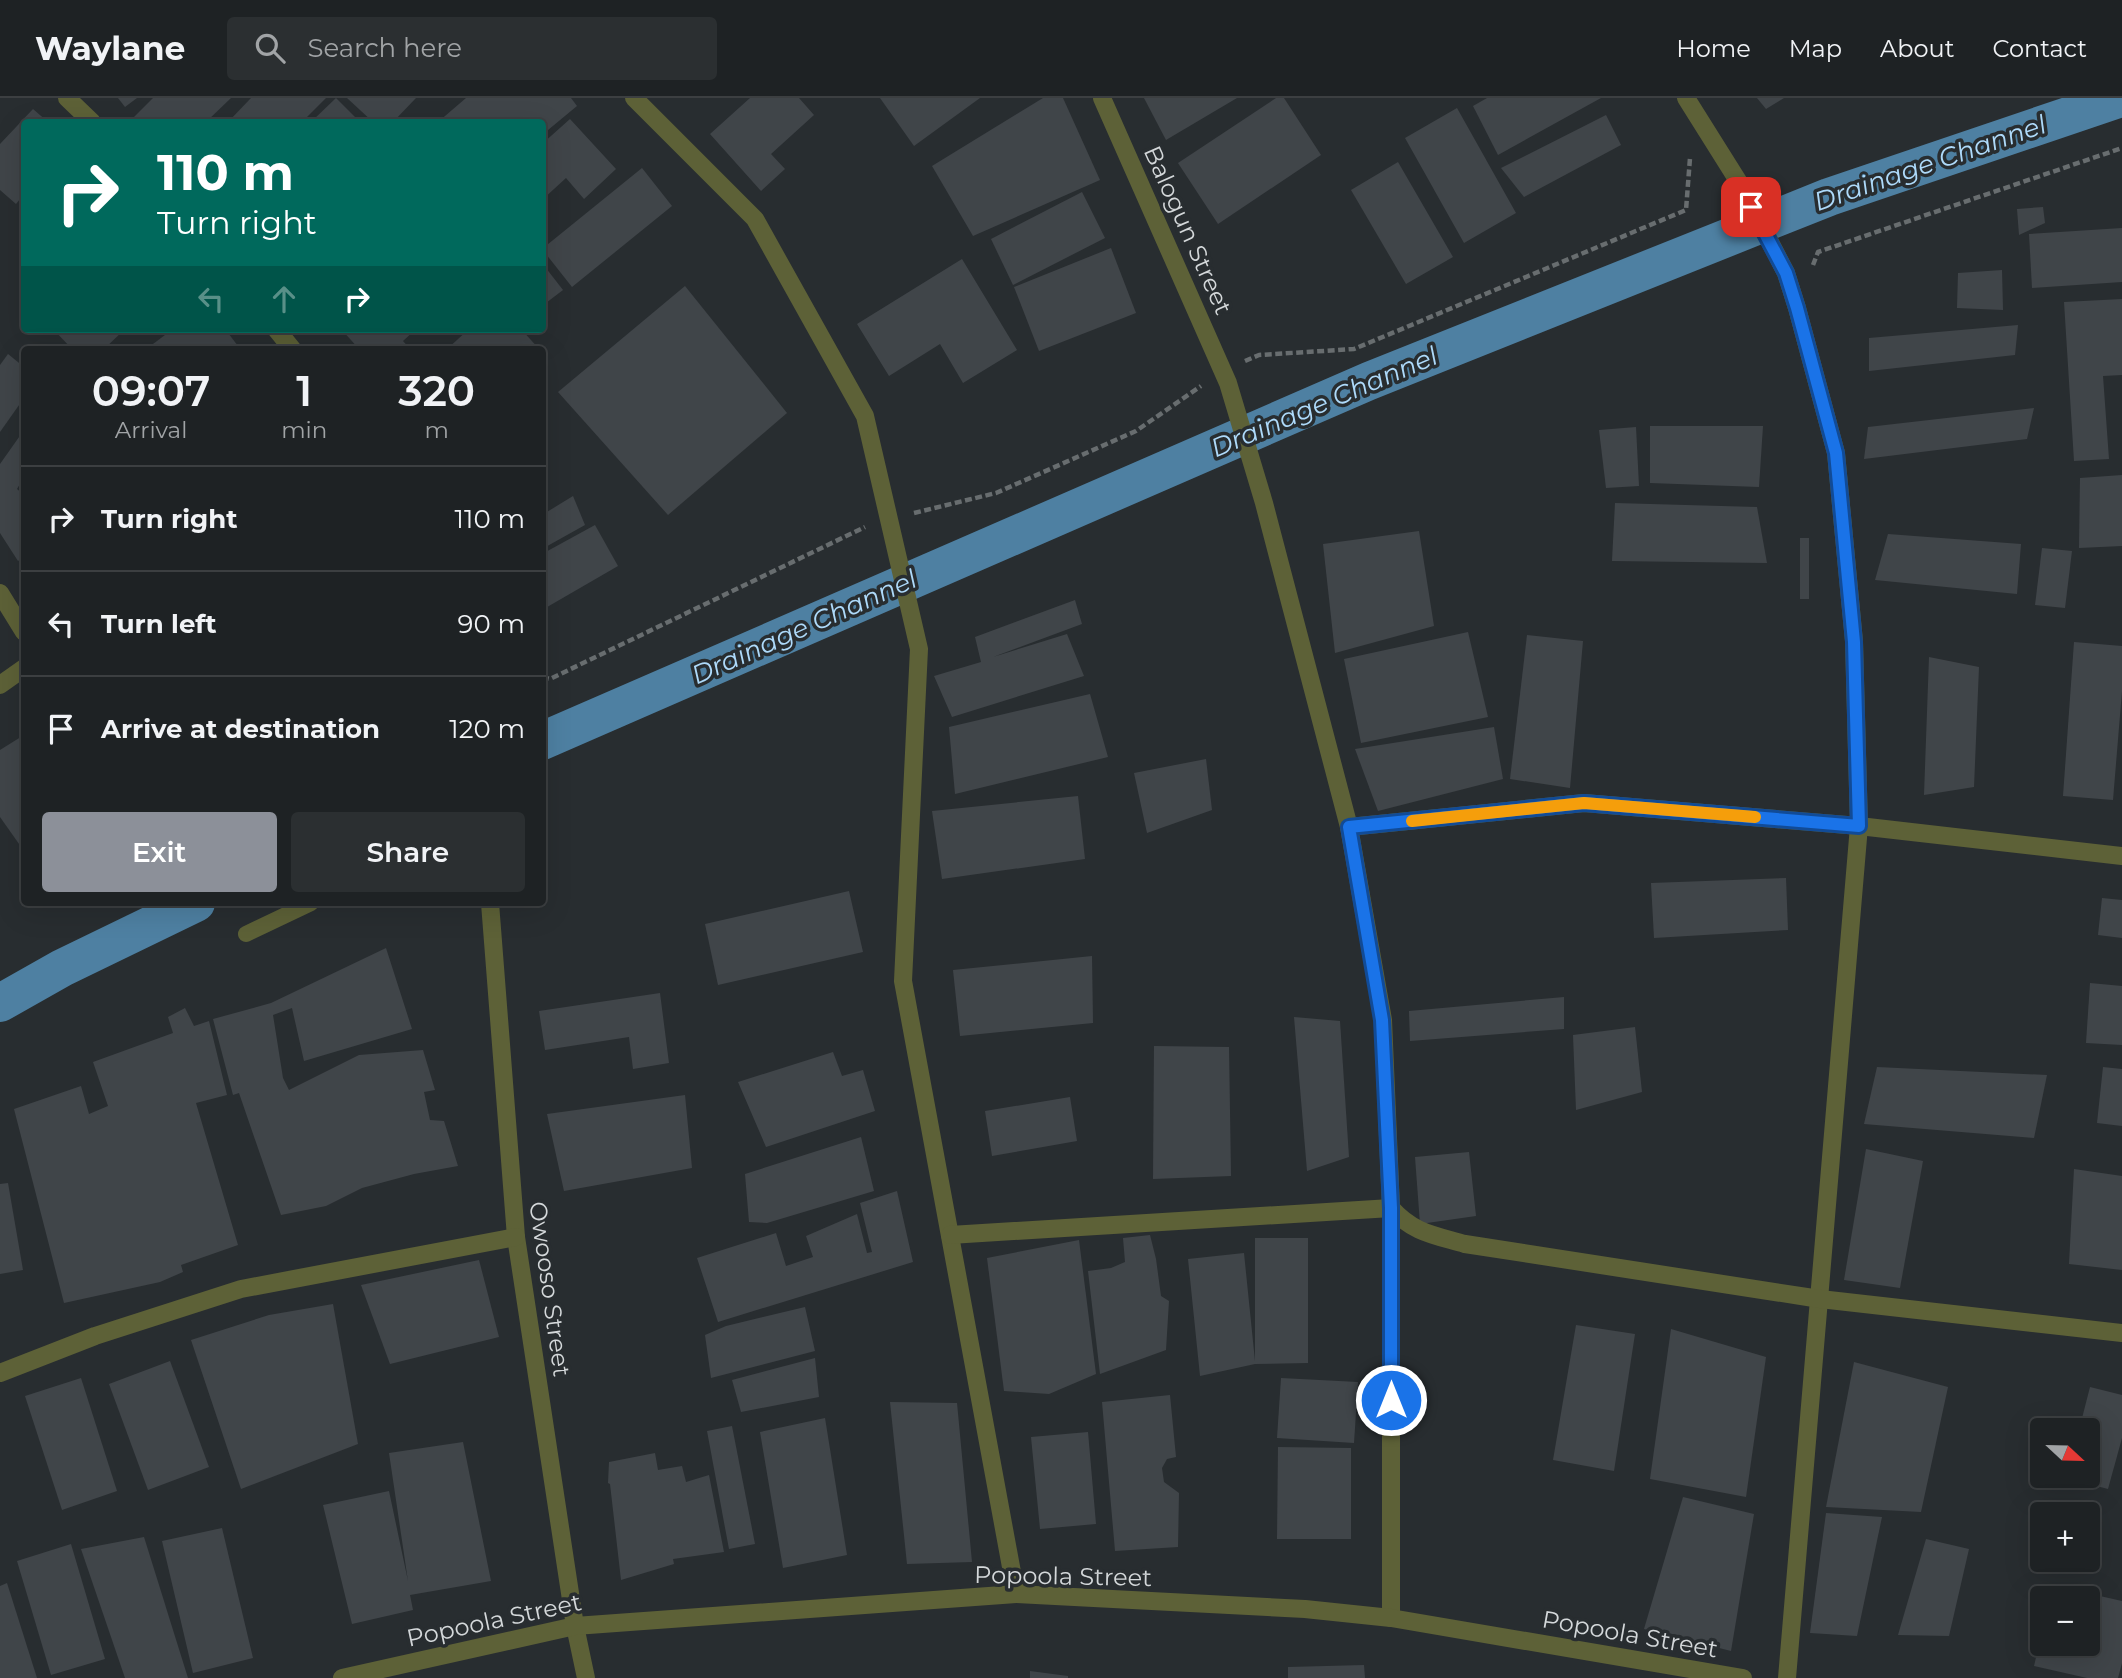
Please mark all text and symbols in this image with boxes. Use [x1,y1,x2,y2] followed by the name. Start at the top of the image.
[227,17,717,80] search box
[35,28,185,68] text: Waylane
[251,29,289,67] icon: search
[307,32,462,64] text: Search here
[1676,34,1751,63] text: Home
[1789,34,1842,63] text: Map
[1880,34,1954,63] text: About
[1992,34,2087,63] text: Contact
[1810,108,2050,218] water label: Drainage Channel
[1138,141,1238,319] street label: Balogun Street
[157,143,294,202] text: 110 m
[42,147,133,238] icon: right
[1721,177,1781,237] pin
[1732,188,1770,226] icon: arrive
[157,203,317,242] text: Turn right
[192,280,230,318] icon: left
[265,280,303,318] icon: ahead
[338,280,376,318] icon: right
[1206,340,1442,464] water label: Drainage Channel
[92,365,210,417] text: 09:07
[296,365,312,417] text: 1
[398,365,475,417] text: 320
[115,416,187,444] text: Arrival
[281,416,327,444] text: min
[424,416,449,444] text: m
[42,500,80,538] icon: right
[101,503,237,535] text: Turn right
[455,503,525,535] text: 110 m
[686,563,922,691] water label: Drainage Channel
[42,605,80,643] icon: left
[101,608,217,640] text: Turn left
[458,608,525,640] text: 90 m
[42,710,80,748] icon: arrive
[101,713,380,745] text: Arrive at destination
[449,713,525,745] text: 120 m
[42,812,277,892] button: Exit
[291,812,525,892] button: Share
[523,1200,577,1379] street label: Owooso Street
[1354,1363,1428,1437] position arrow
[2030,1418,2100,1488] north arrow
[2030,1418,2100,1656] map controls
[2030,1502,2100,1572] button: +
[974,1560,1152,1592] street label: Popoola Street
[2030,1586,2100,1656] button: −
[404,1587,584,1653] street label: Popoola Street
[1540,1604,1720,1664] street label: Popoola Street

